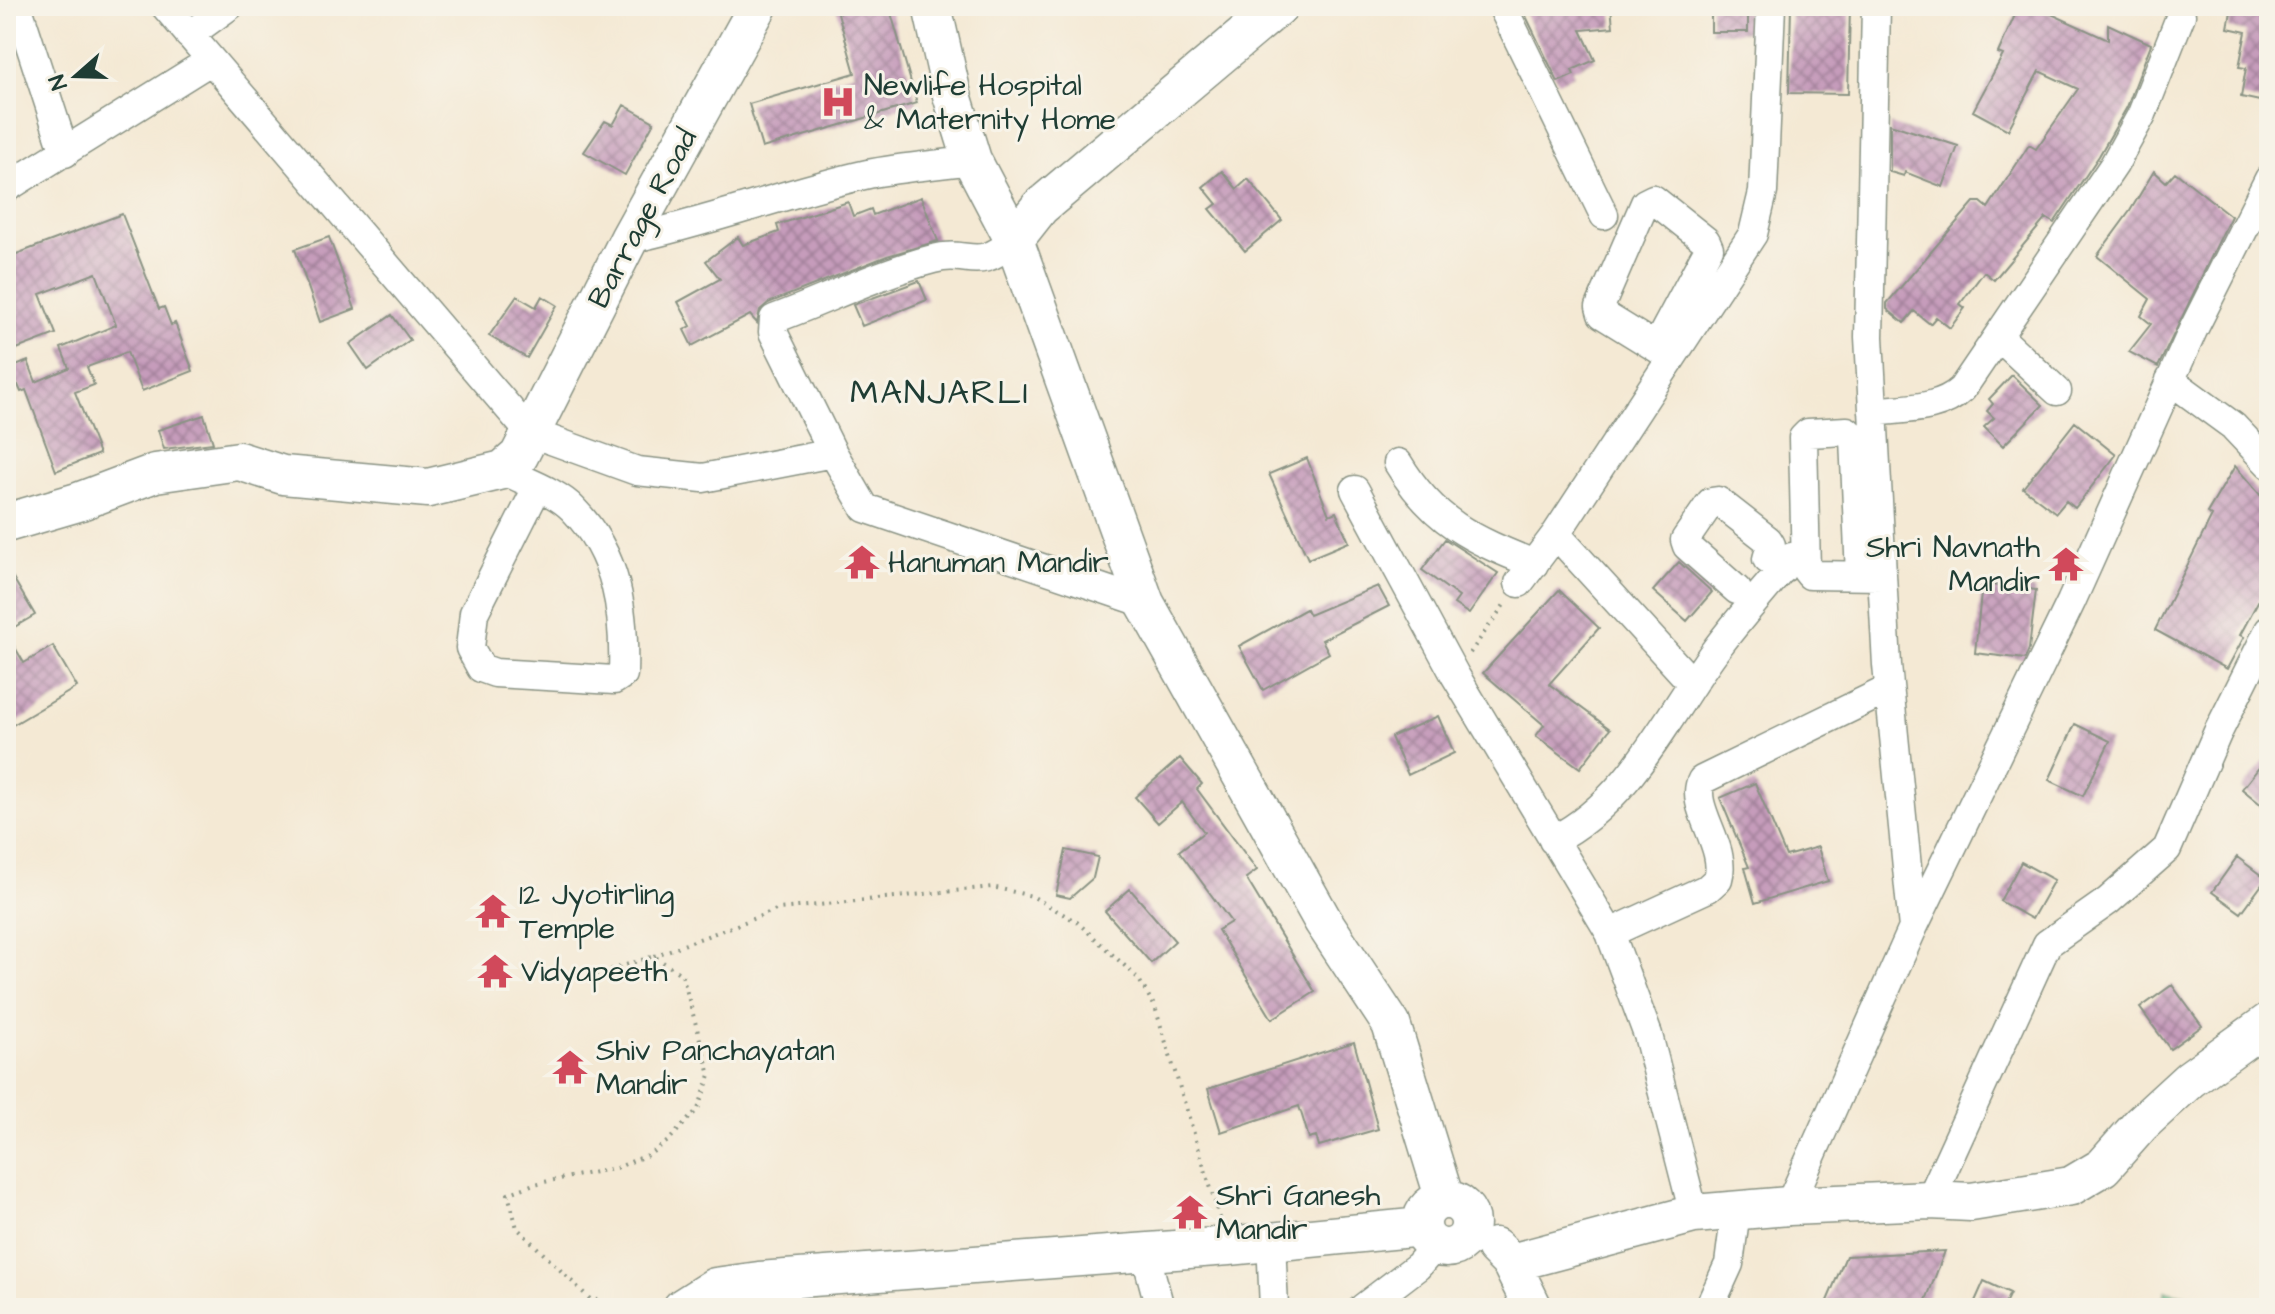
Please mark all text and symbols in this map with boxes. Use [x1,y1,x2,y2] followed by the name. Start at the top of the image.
[36,36,116,116] north arrow
[864,65,1116,142] place label: Newlife Hospital & Maternity Home
[42,70,76,94] text: N
[819,83,857,121] hospital icon: Newlife Hospital & Maternity Home
[578,121,709,316] street label: Barrage Road
[850,369,1030,417] district label: MANJARLI
[1866,527,2040,603] place label: Shri Navnath Mandir
[888,542,1109,584] place label: Hanuman Mandir
[843,543,881,581] temple icon: Hanuman Mandir
[2047,545,2085,583] temple icon: Shri Navnath Mandir
[519,874,674,950] place label: 12 Jyotirling Temple
[474,892,512,930] temple icon: 12 Jyotirling Temple
[521,951,668,994] place label: Vidyapeeth
[476,952,514,990] temple icon: Vidyapeeth
[596,1030,835,1106] place label: Shiv Panchayatan Mandir
[551,1048,589,1086] temple icon: Shiv Panchayatan Mandir
[1216,1175,1381,1251] place label: Shri Ganesh Mandir
[1171,1193,1209,1231] temple icon: Shri Ganesh Mandir

